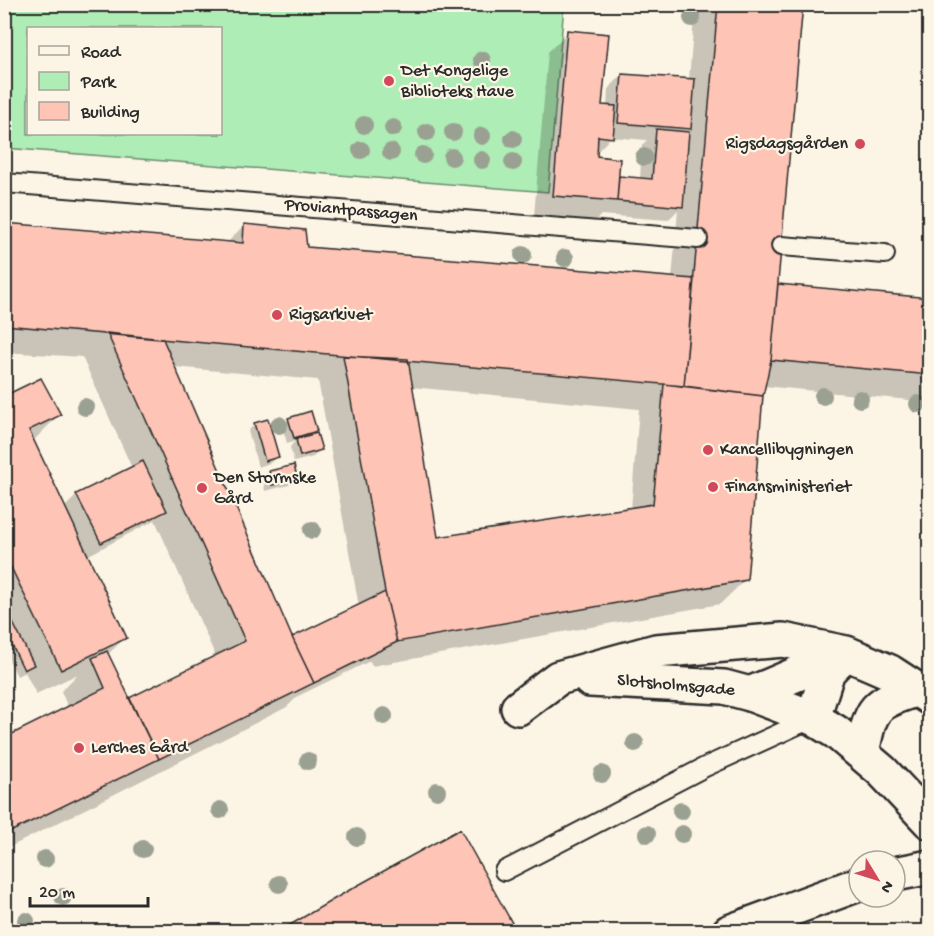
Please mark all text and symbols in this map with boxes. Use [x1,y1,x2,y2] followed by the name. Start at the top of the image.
[27,27,222,135] legend
[81,43,122,64] text: Road
[400,61,515,103] place label: Det Kongelige Biblioteks Have
[80,73,117,94] text: Park
[382,74,396,88] marker: Det Kongelige Biblioteks Have
[80,103,140,124] text: Building
[725,134,848,155] place label: Rigsdagsgården
[853,137,867,151] marker: Rigsdagsgården
[283,195,419,227] street label: Proviantpassagen
[289,305,374,326] place label: Rigsarkivet
[270,308,284,322] marker: Rigsarkivet
[720,440,854,461] place label: Kancellibygningen
[701,443,715,457] marker: Kancellibygningen
[213,468,317,510] place label: Den Stormske Gård
[724,477,853,498] place label: Finansministeriet
[706,480,720,494] marker: Finansministeriet
[195,481,209,495] marker: Den Stormske Gård
[616,670,736,702] street label: Slotsholmsgade
[91,738,189,759] place label: Lerches Gård
[72,741,86,755] marker: Lerches Gård
[847,849,907,909] north arrow
[30,870,148,908] scale bar
[875,876,897,896] text: N
[39,883,75,904] text: 20 m

